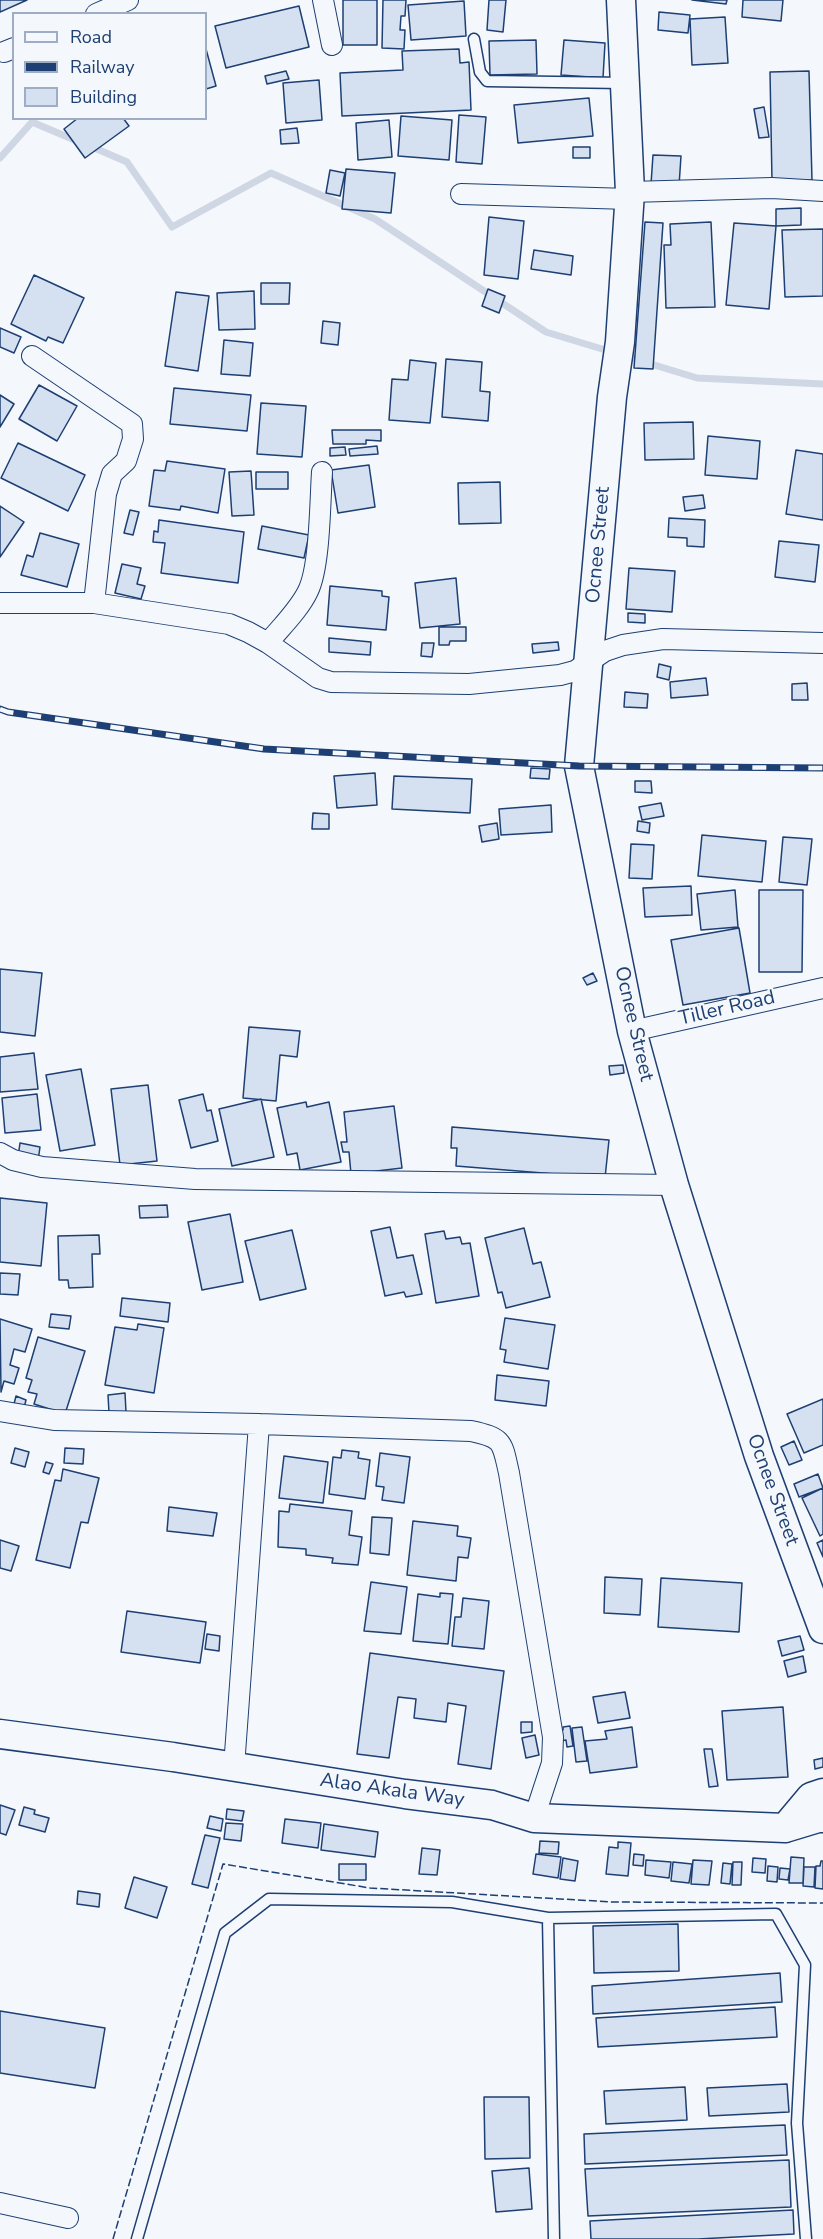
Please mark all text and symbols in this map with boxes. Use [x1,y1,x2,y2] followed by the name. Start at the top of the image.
[12,12,207,120] legend
[70,25,112,49] text: Road
[70,55,135,79] text: Railway
[70,85,137,109] text: Building
[582,486,616,604] street label: Ocnee Street
[608,964,658,1084] street label: Ocnee Street
[677,986,777,1032] street label: Tiller Road
[741,1431,803,1549] street label: Ocnee Street
[318,1769,466,1813] street label: Alao Akala Way

